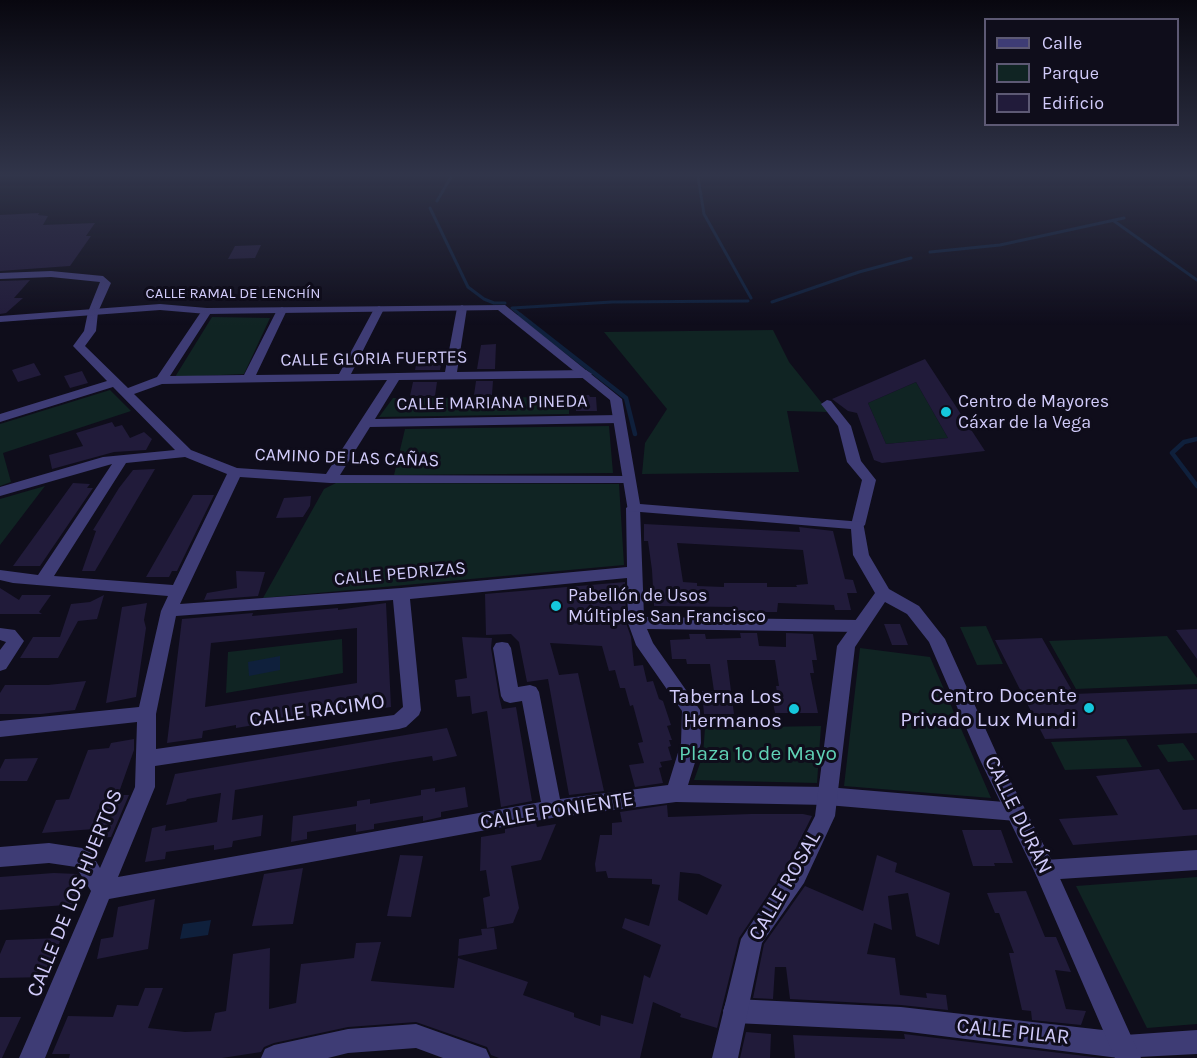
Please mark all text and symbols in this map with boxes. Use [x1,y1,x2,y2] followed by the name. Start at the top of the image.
[984,18,1179,126] legend
[1042,32,1082,54] text: Calle
[1042,62,1099,84] text: Parque
[1042,92,1104,114] text: Edificio
[146,285,320,303] street label: CALLE RAMAL DE LENCHÍN
[280,347,468,371] street label: CALLE GLORIA FUERTES
[396,391,588,415] street label: CALLE MARIANA PINEDA
[958,391,1109,434] place label: Centro de Mayores Cáxar de la Vega
[939,405,953,419] marker: Centro de Mayores Cáxar de la Vega
[254,444,440,472] street label: CAMINO DE LAS CAÑAS
[333,557,467,591] street label: CALLE PEDRIZAS
[568,585,766,628] place label: Pabellón de Usos Múltiples San Francisco
[549,599,563,613] marker: Pabellón de Usos Múltiples San Francisco
[900,683,1077,733] place label: Centro Docente Privado Lux Mundi
[669,684,782,734] place label: Taberna Los Hermanos
[248,689,386,733] street label: CALLE RACIMO
[1082,701,1096,715] marker: Centro Docente Privado Lux Mundi
[787,702,801,716] marker: Taberna Los Hermanos
[679,741,837,767] park label: Plaza 1º de Mayo
[979,752,1057,878] street label: CALLE DURÁN
[22,785,128,1001] street label: CALLE DE LOS HUERTOS
[478,786,636,836] street label: CALLE PONIENTE
[743,827,827,945] street label: CALLE ROSAL
[955,1014,1071,1050] street label: CALLE PILAR

